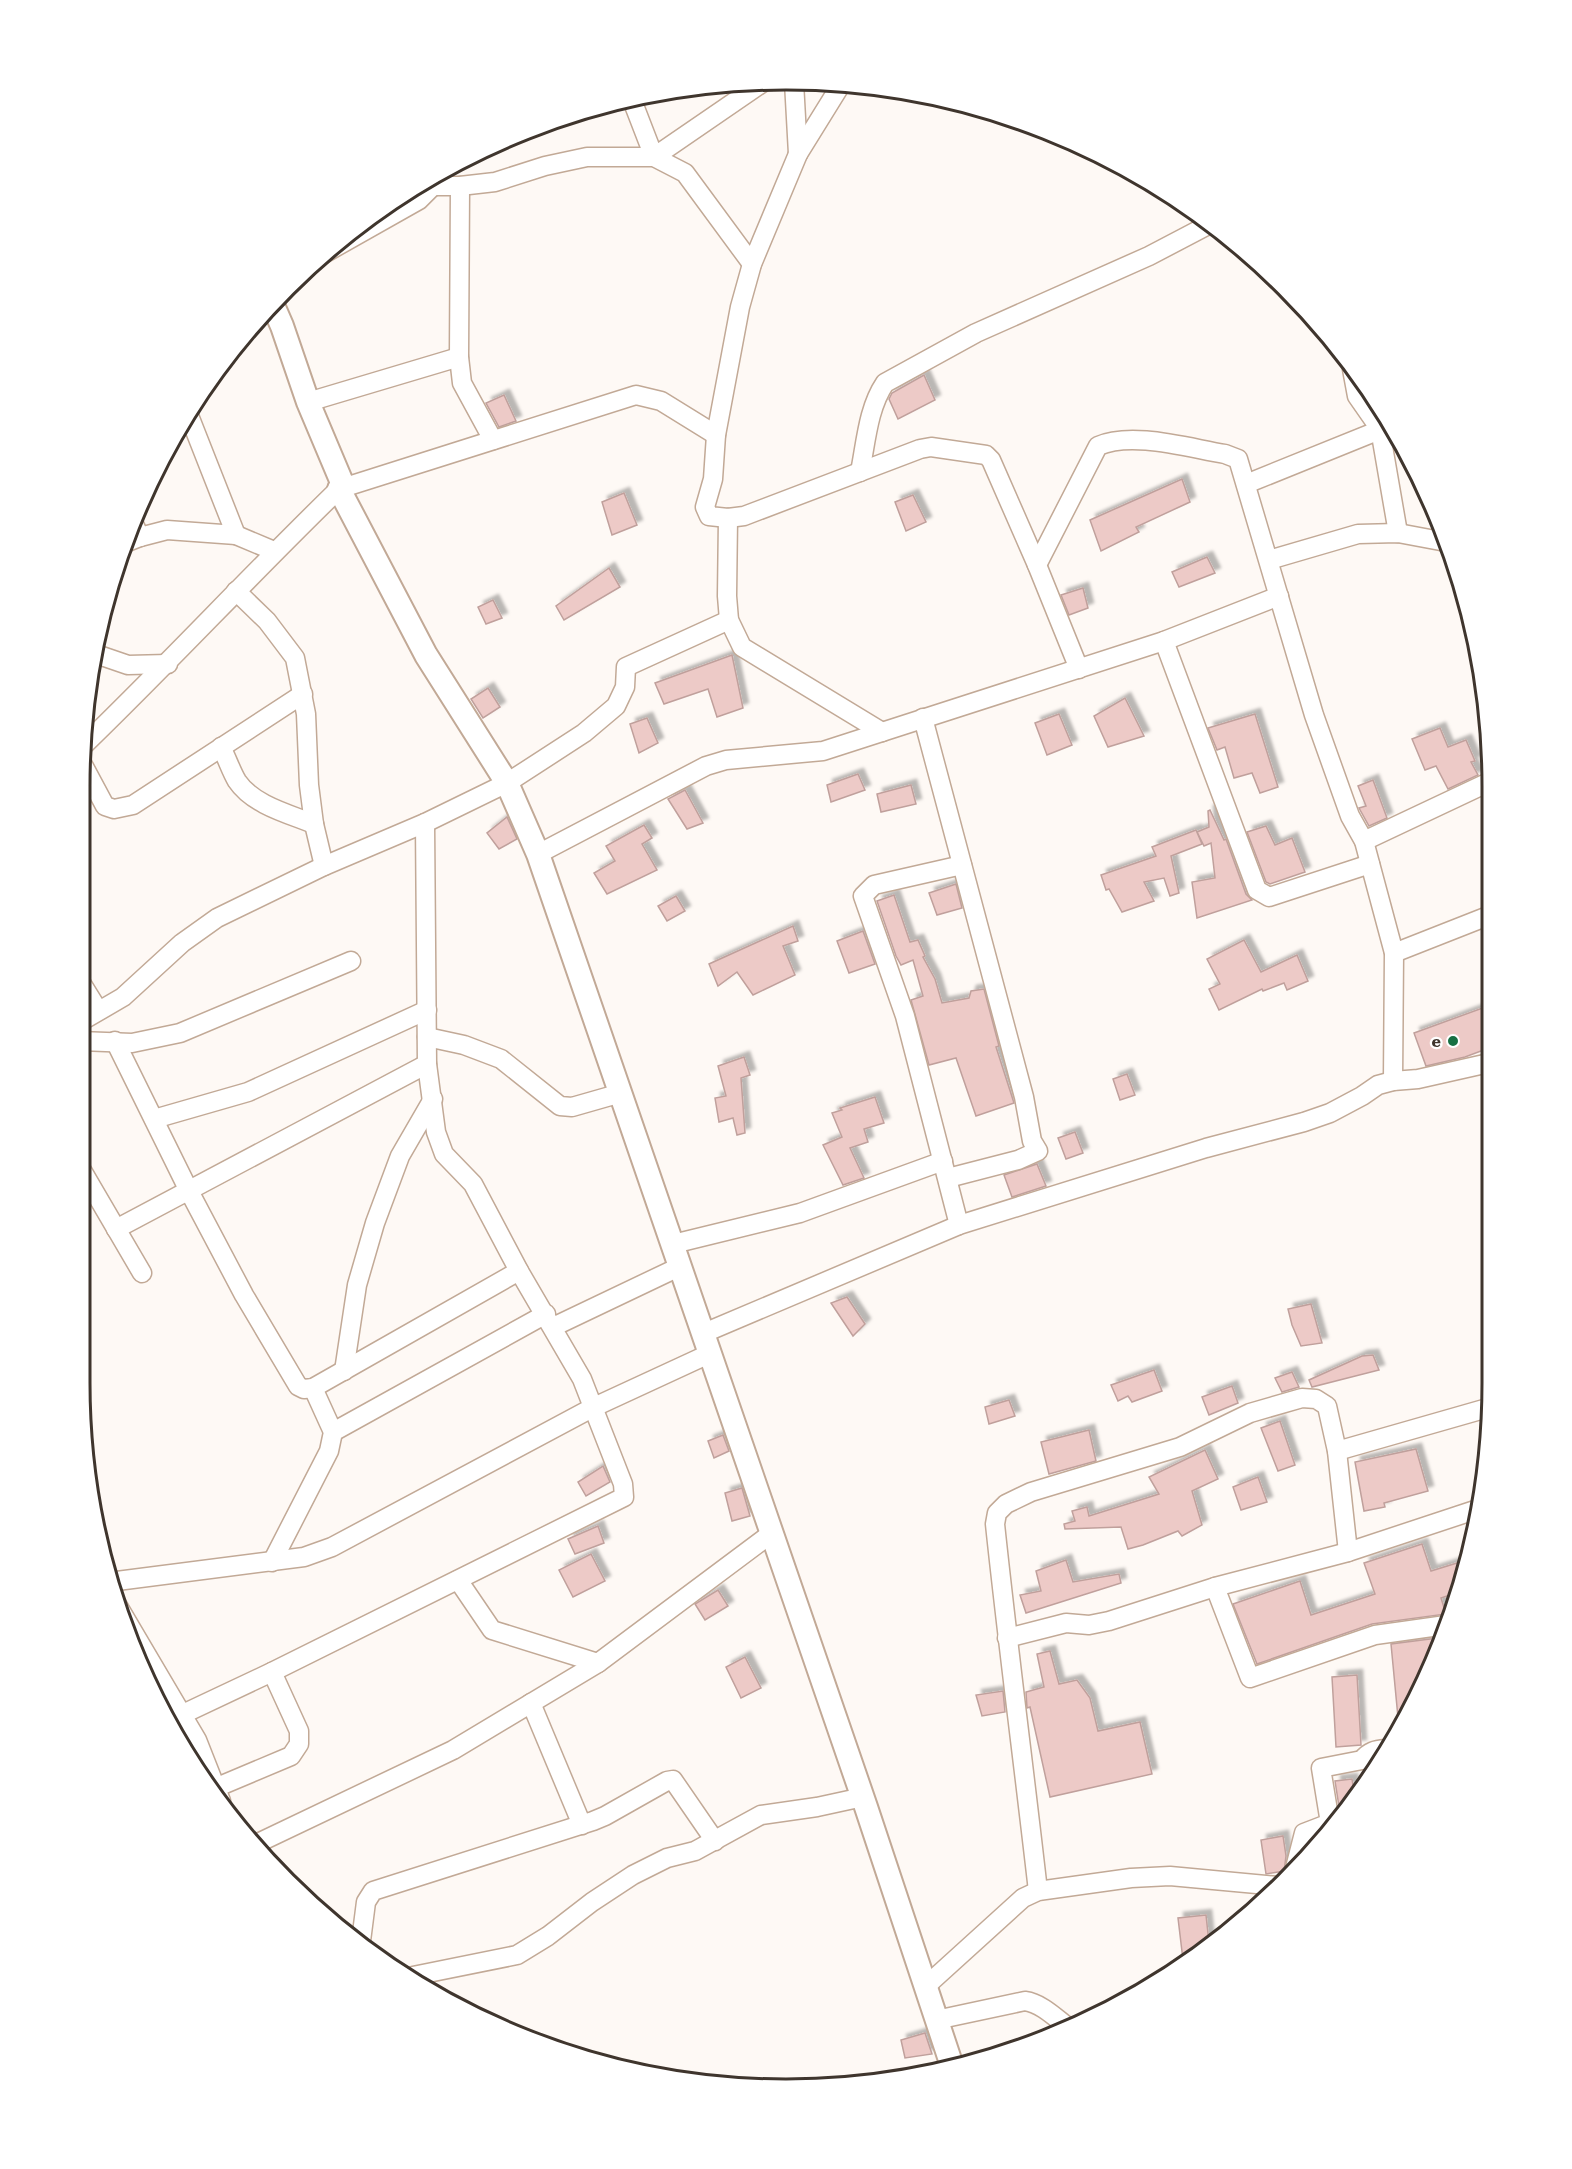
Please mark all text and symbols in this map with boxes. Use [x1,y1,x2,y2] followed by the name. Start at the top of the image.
[1432,1032,1441,1051] place label: e
[1446,1034,1460,1048] marker: e

